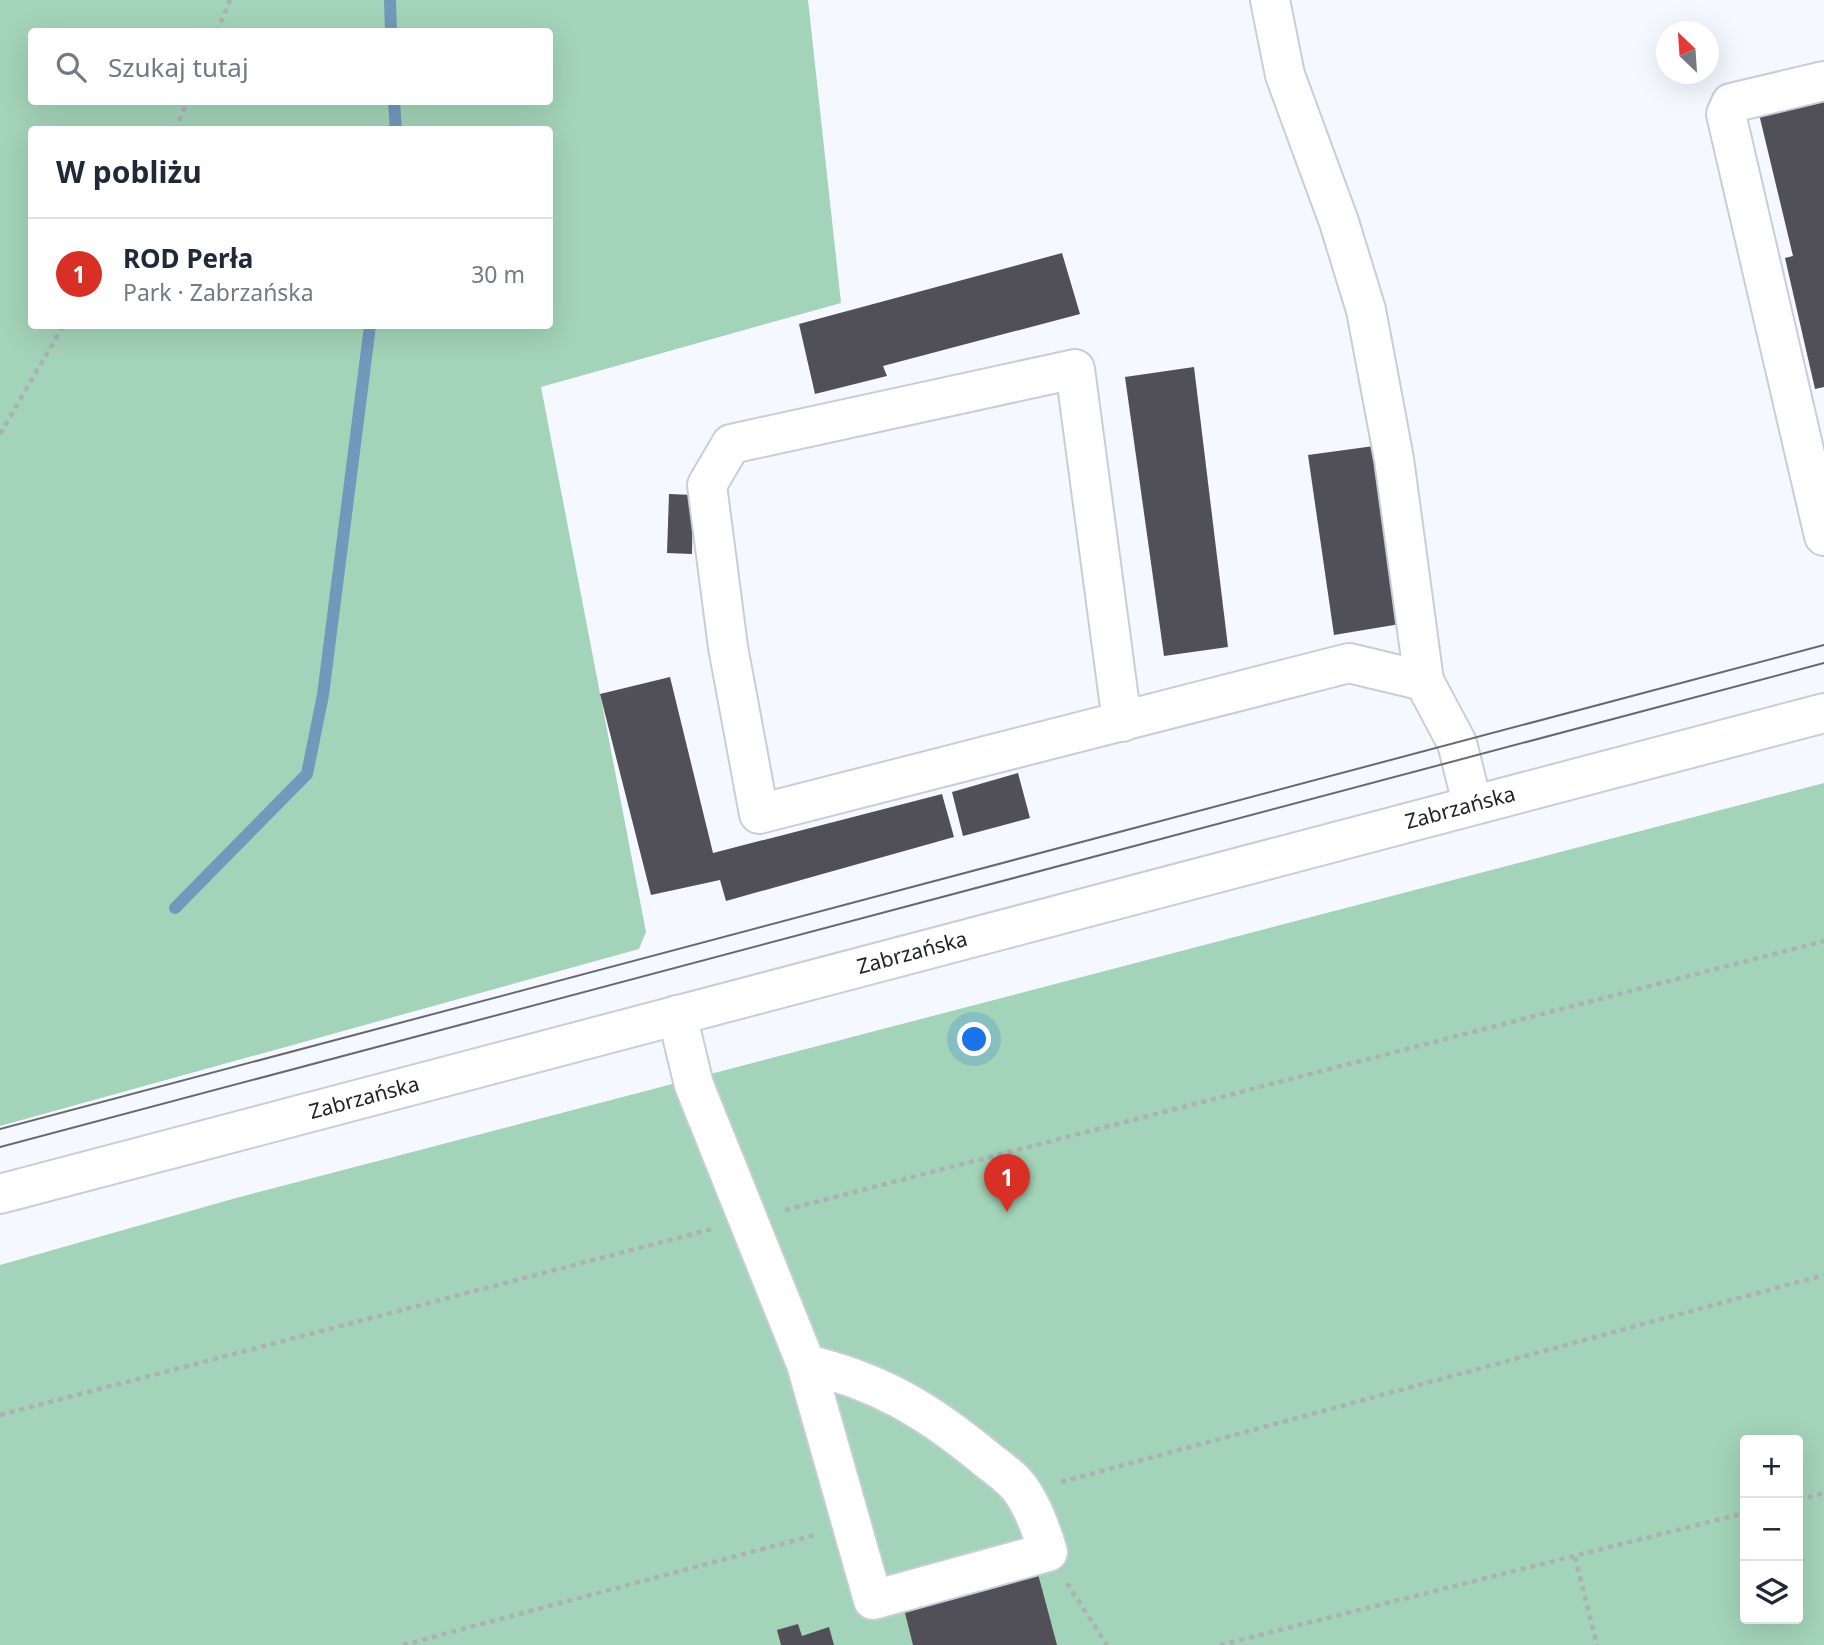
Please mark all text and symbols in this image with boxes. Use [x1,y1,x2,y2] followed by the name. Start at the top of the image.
[1656,21,1719,84] north arrow
[28,28,553,105] search box
[52,48,90,86] icon: search
[108,49,249,85] text: Szukaj tutaj
[56,151,202,192] text: W pobliżu
[123,240,253,276] text: ROD Perła
[72,258,86,290] text: 1
[471,258,525,290] text: 30 m
[123,276,314,308] text: Park · Zabrzańska
[1402,779,1518,835] street label: Zabrzańska
[854,924,970,980] street label: Zabrzańska
[957,1022,991,1056] your location
[306,1069,422,1125] street label: Zabrzańska
[984,1154,1030,1212] pin: 1
[1740,1435,1803,1624] map controls
[1740,1435,1803,1498] button: +
[1740,1498,1803,1561] button: −
[1740,1561,1803,1624] button: layers

